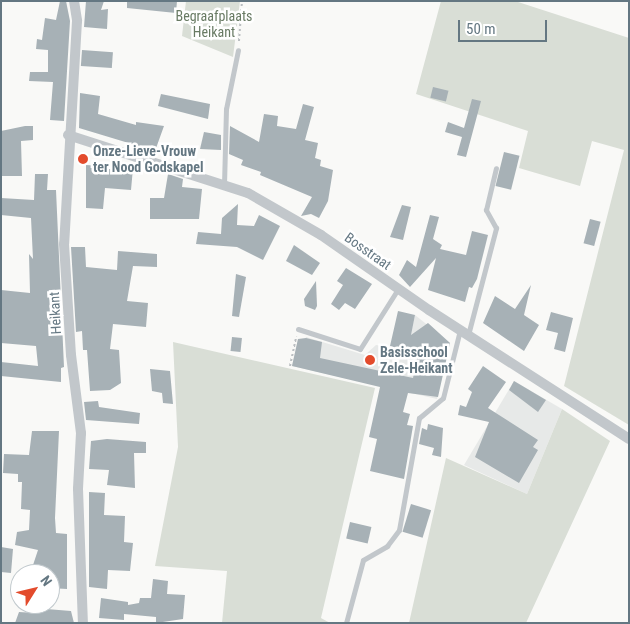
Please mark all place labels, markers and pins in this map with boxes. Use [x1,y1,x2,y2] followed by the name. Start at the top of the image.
[93,143,203,176] place label: Onze-Lieve-Vrouw ter Nood Godskapel
[77,153,89,165] marker: Onze-Lieve-Vrouw ter Nood Godskapel
[380,344,453,377] place label: Basisschool Zele-Heikant
[364,354,376,366] marker: Basisschool Zele-Heikant

